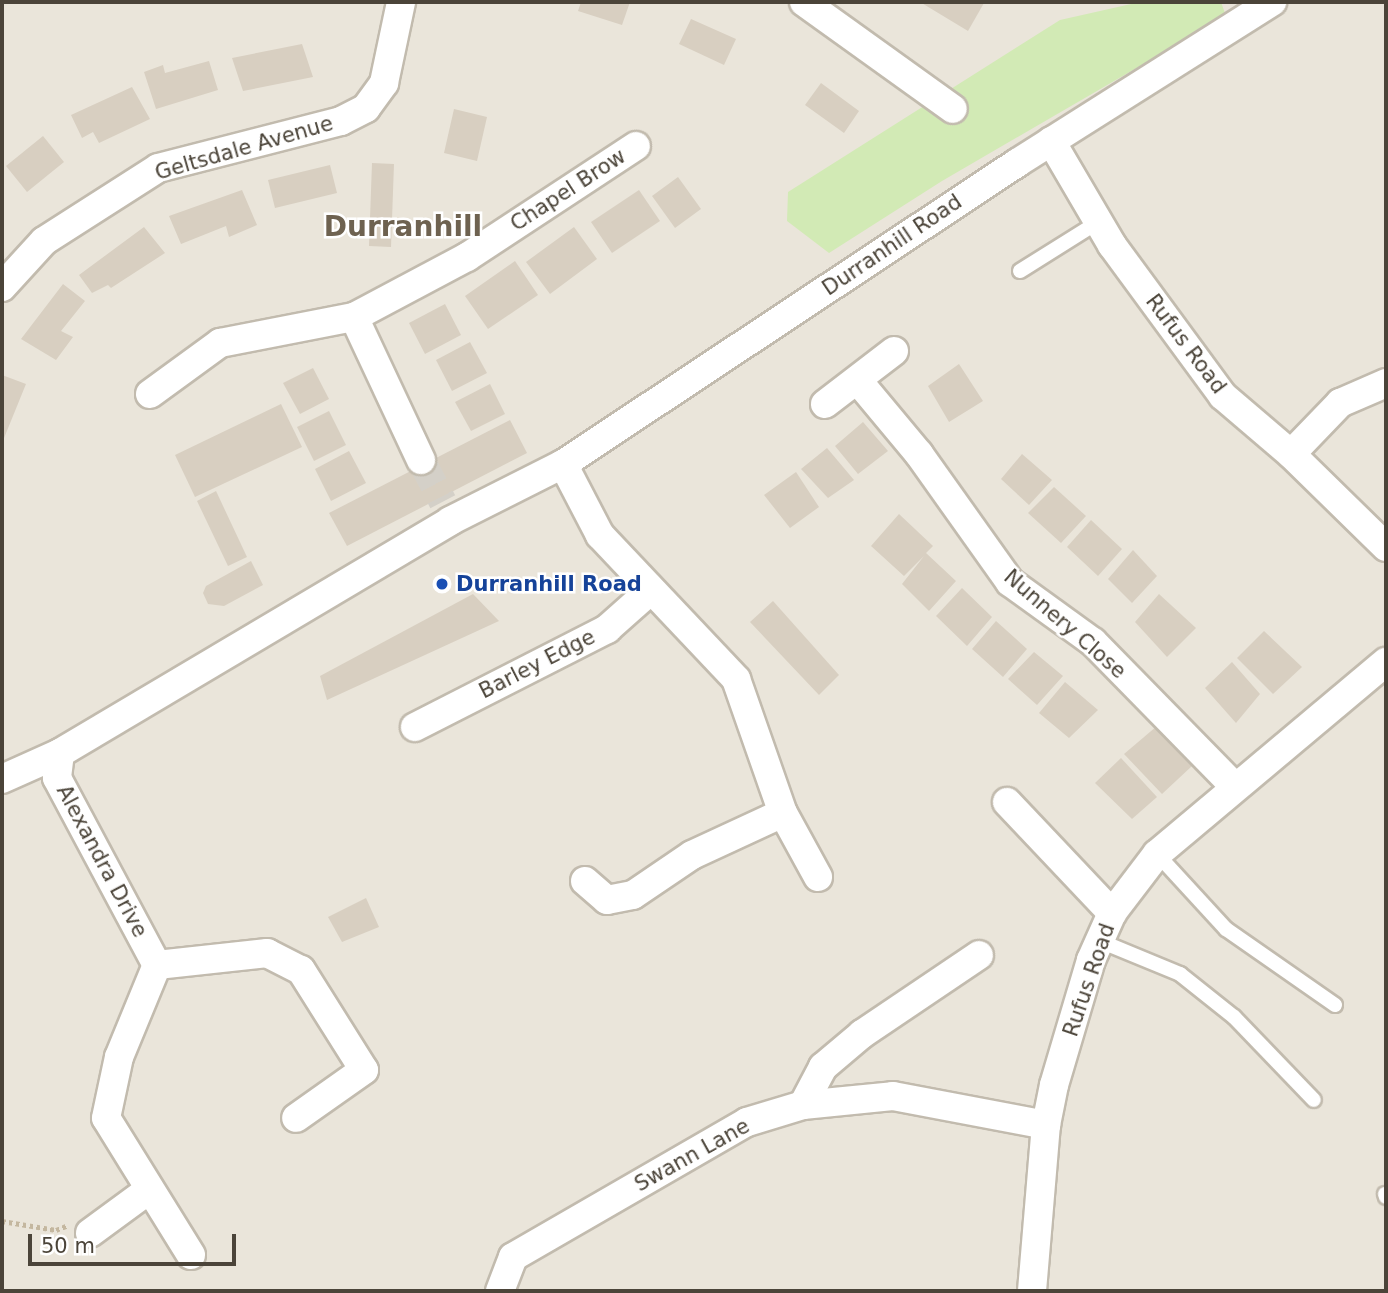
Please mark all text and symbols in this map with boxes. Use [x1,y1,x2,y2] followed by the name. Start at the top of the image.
[152,111,336,185] street label: Geltsdale Avenue
[506,143,630,237] street label: Chapel Brow
[817,189,967,301] street label: Durranhill Road
[324,210,482,244] district label: Durranhill
[1140,289,1232,399] street label: Rufus Road
[999,564,1131,684] street label: Nunnery Close
[456,571,642,597] place label: Durranhill Road
[434,576,450,592] marker: Durranhill Road
[475,624,599,704] street label: Barley Edge
[51,781,153,941] street label: Alexandra Drive
[1058,920,1120,1040] street label: Rufus Road
[630,1113,754,1197] street label: Swann Lane
[32,1220,240,1264] scale bar
[41,1234,95,1258] text: 50 m

